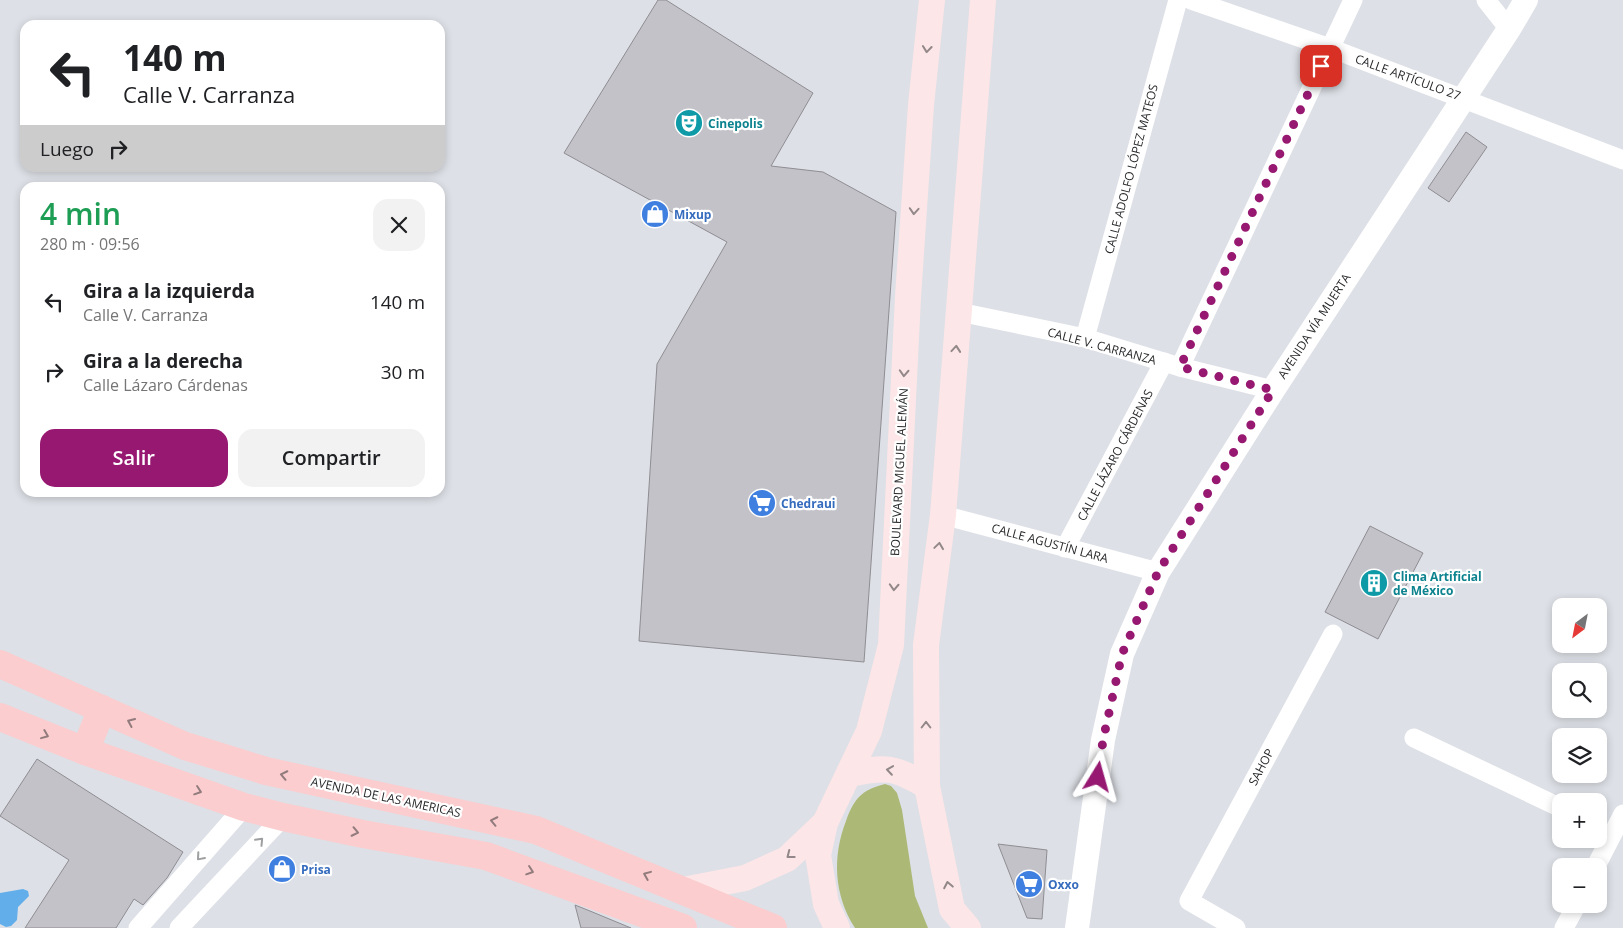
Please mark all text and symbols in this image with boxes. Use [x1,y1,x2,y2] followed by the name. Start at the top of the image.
[123,34,227,81] text: 140 m
[40,40,105,105] icon: left
[922,45,933,53] one-way arrow
[1300,45,1342,87] pin
[1353,50,1463,104] street label: CALLE ARTÍCULO 27
[1307,52,1335,80] icon: arrive
[123,79,295,109] text: Calle V. Carranza
[1100,82,1162,256] street label: CALLE ADOLFO LÓPEZ MATEOS
[674,108,704,138] theatre icon: Cinepolis
[708,115,763,132] place label: Cinepolis
[104,135,132,163] icon: right
[40,136,94,162] text: Luego
[40,193,121,234] text: 4 min
[373,199,425,251] button: close
[640,199,670,229] shop icon: Mixup
[674,206,712,223] place label: Mixup
[909,207,920,215] one-way arrow
[40,233,140,255] text: 280 m · 09:56
[1274,270,1355,382] street label: AVENIDA VÍA MUERTA
[83,278,255,304] text: Gira a la izquierda
[40,288,68,316] icon: left
[370,289,425,315] text: 140 m
[83,304,208,326] text: Calle V. Carranza
[1046,323,1159,369] street label: CALLE V. CARRANZA
[951,345,962,353] one-way arrow
[83,348,243,374] text: Gira a la derecha
[40,358,68,386] icon: right
[381,359,425,385] text: 30 m
[899,369,910,377] one-way arrow
[83,374,248,396] text: Calle Lázaro Cárdenas
[1073,386,1157,524] street label: CALLE LÁZARO CÁRDENAS
[886,387,912,557] street label: BOULEVARD MIGUEL ALEMÁN
[40,429,228,487] button: Salir
[238,429,425,487] button: Compartir
[747,488,777,518] supermarket icon: Chedraui
[781,495,835,512] place label: Chedraui
[990,519,1111,567] street label: CALLE AGUSTÍN LARA
[933,541,944,549] one-way arrow
[1359,568,1389,598] building icon: Clima Artificial de México
[1393,568,1482,599] place label: Clima Artificial de México
[888,584,899,592] one-way arrow
[1552,598,1608,652] north arrow
[1552,598,1607,913] map controls
[1552,663,1607,718] button: search
[127,717,136,728] one-way arrow
[921,721,931,728] one-way arrow
[1552,728,1607,783] button: layers
[40,729,49,740] one-way arrow
[1244,746,1278,788] street label: SAHOP
[1071,750,1123,802] position arrow
[885,765,893,776] one-way arrow
[280,770,289,780] one-way arrow
[310,773,462,821] street label: AVENIDA DE LAS AMERICAS
[193,785,202,795] one-way arrow
[1552,793,1607,848] button: +
[490,816,499,827] one-way arrow
[350,826,359,837] one-way arrow
[254,838,263,847] one-way arrow
[786,850,795,859] one-way arrow
[197,851,206,860] one-way arrow
[267,854,297,884] shop icon: Prisa
[1552,858,1607,913] button: −
[301,861,331,878] place label: Prisa
[525,865,534,875] one-way arrow
[1014,869,1044,899] supermarket icon: Oxxo
[643,871,652,881] one-way arrow
[1048,876,1079,893] place label: Oxxo
[943,881,953,890] one-way arrow

